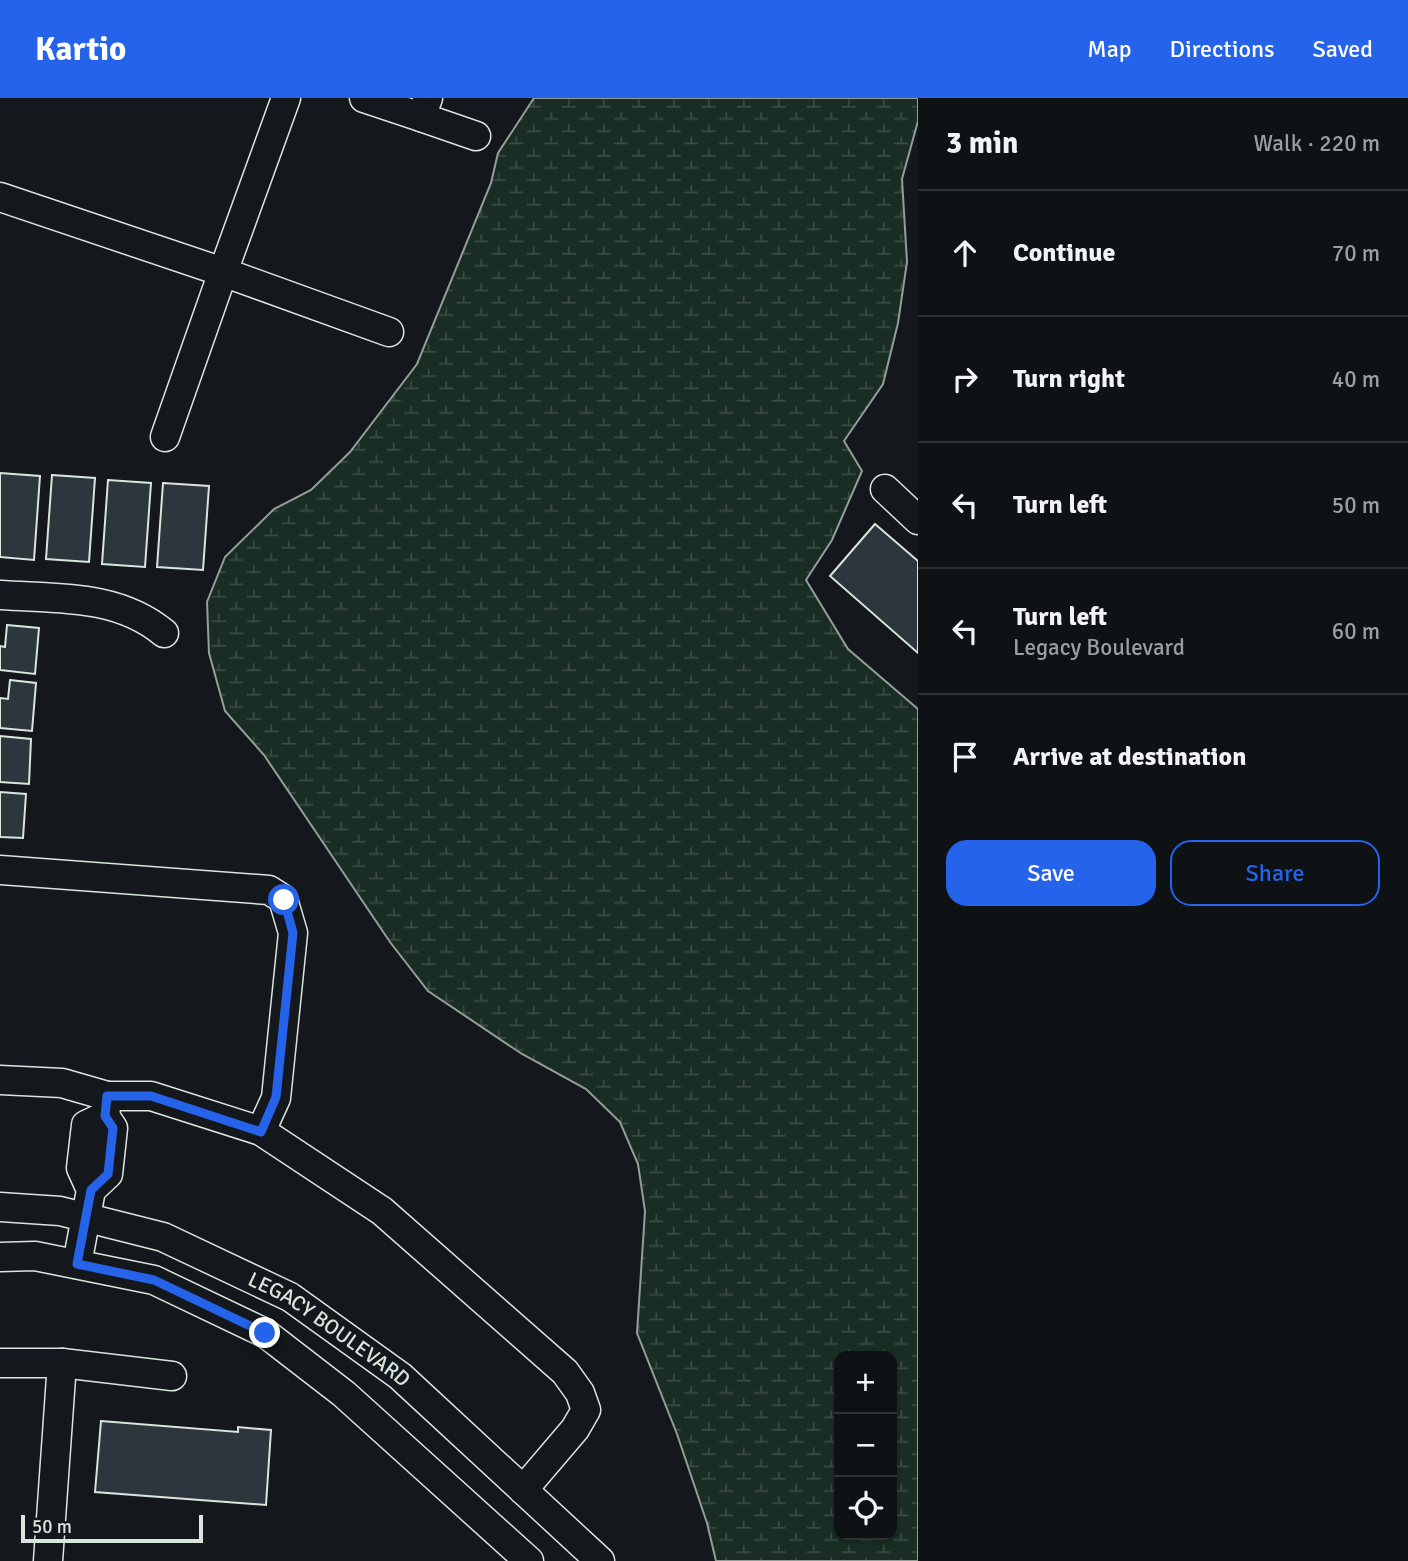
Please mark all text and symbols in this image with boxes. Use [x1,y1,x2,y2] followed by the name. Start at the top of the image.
[35,29,126,70] text: Kartio
[1087,34,1132,64] text: Map
[1170,34,1275,64] text: Directions
[1313,34,1373,64] text: Saved
[946,125,1018,162] text: 3 min
[1254,129,1380,158] text: Walk · 220 m
[946,234,984,272] icon: ahead
[1013,237,1115,269] text: Continue
[1332,239,1380,268] text: 70 m
[946,360,984,398] icon: right
[1013,363,1125,395] text: Turn right
[1332,365,1380,394] text: 40 m
[946,486,984,524] icon: left
[1013,489,1107,521] text: Turn left
[1332,491,1380,520] text: 50 m
[1013,601,1107,633] text: Turn left
[946,612,984,650] icon: left
[1332,617,1380,646] text: 60 m
[1013,633,1185,662] text: Legacy Boulevard
[946,738,984,776] icon: arrive
[1013,741,1246,773] text: Arrive at destination
[946,840,1156,906] button: Save
[1170,840,1380,906] button: Share
[268,884,299,915] route start
[244,1266,416,1392] street label: LEGACY BOULEVARD
[249,1317,280,1348] route end
[834,1351,897,1540] map controls
[834,1351,897,1414] button: +
[834,1414,897,1477] button: −
[834,1477,897,1540] button: locate
[21,1512,203,1544] scale bar
[32,1515,72,1539] text: 50 m

